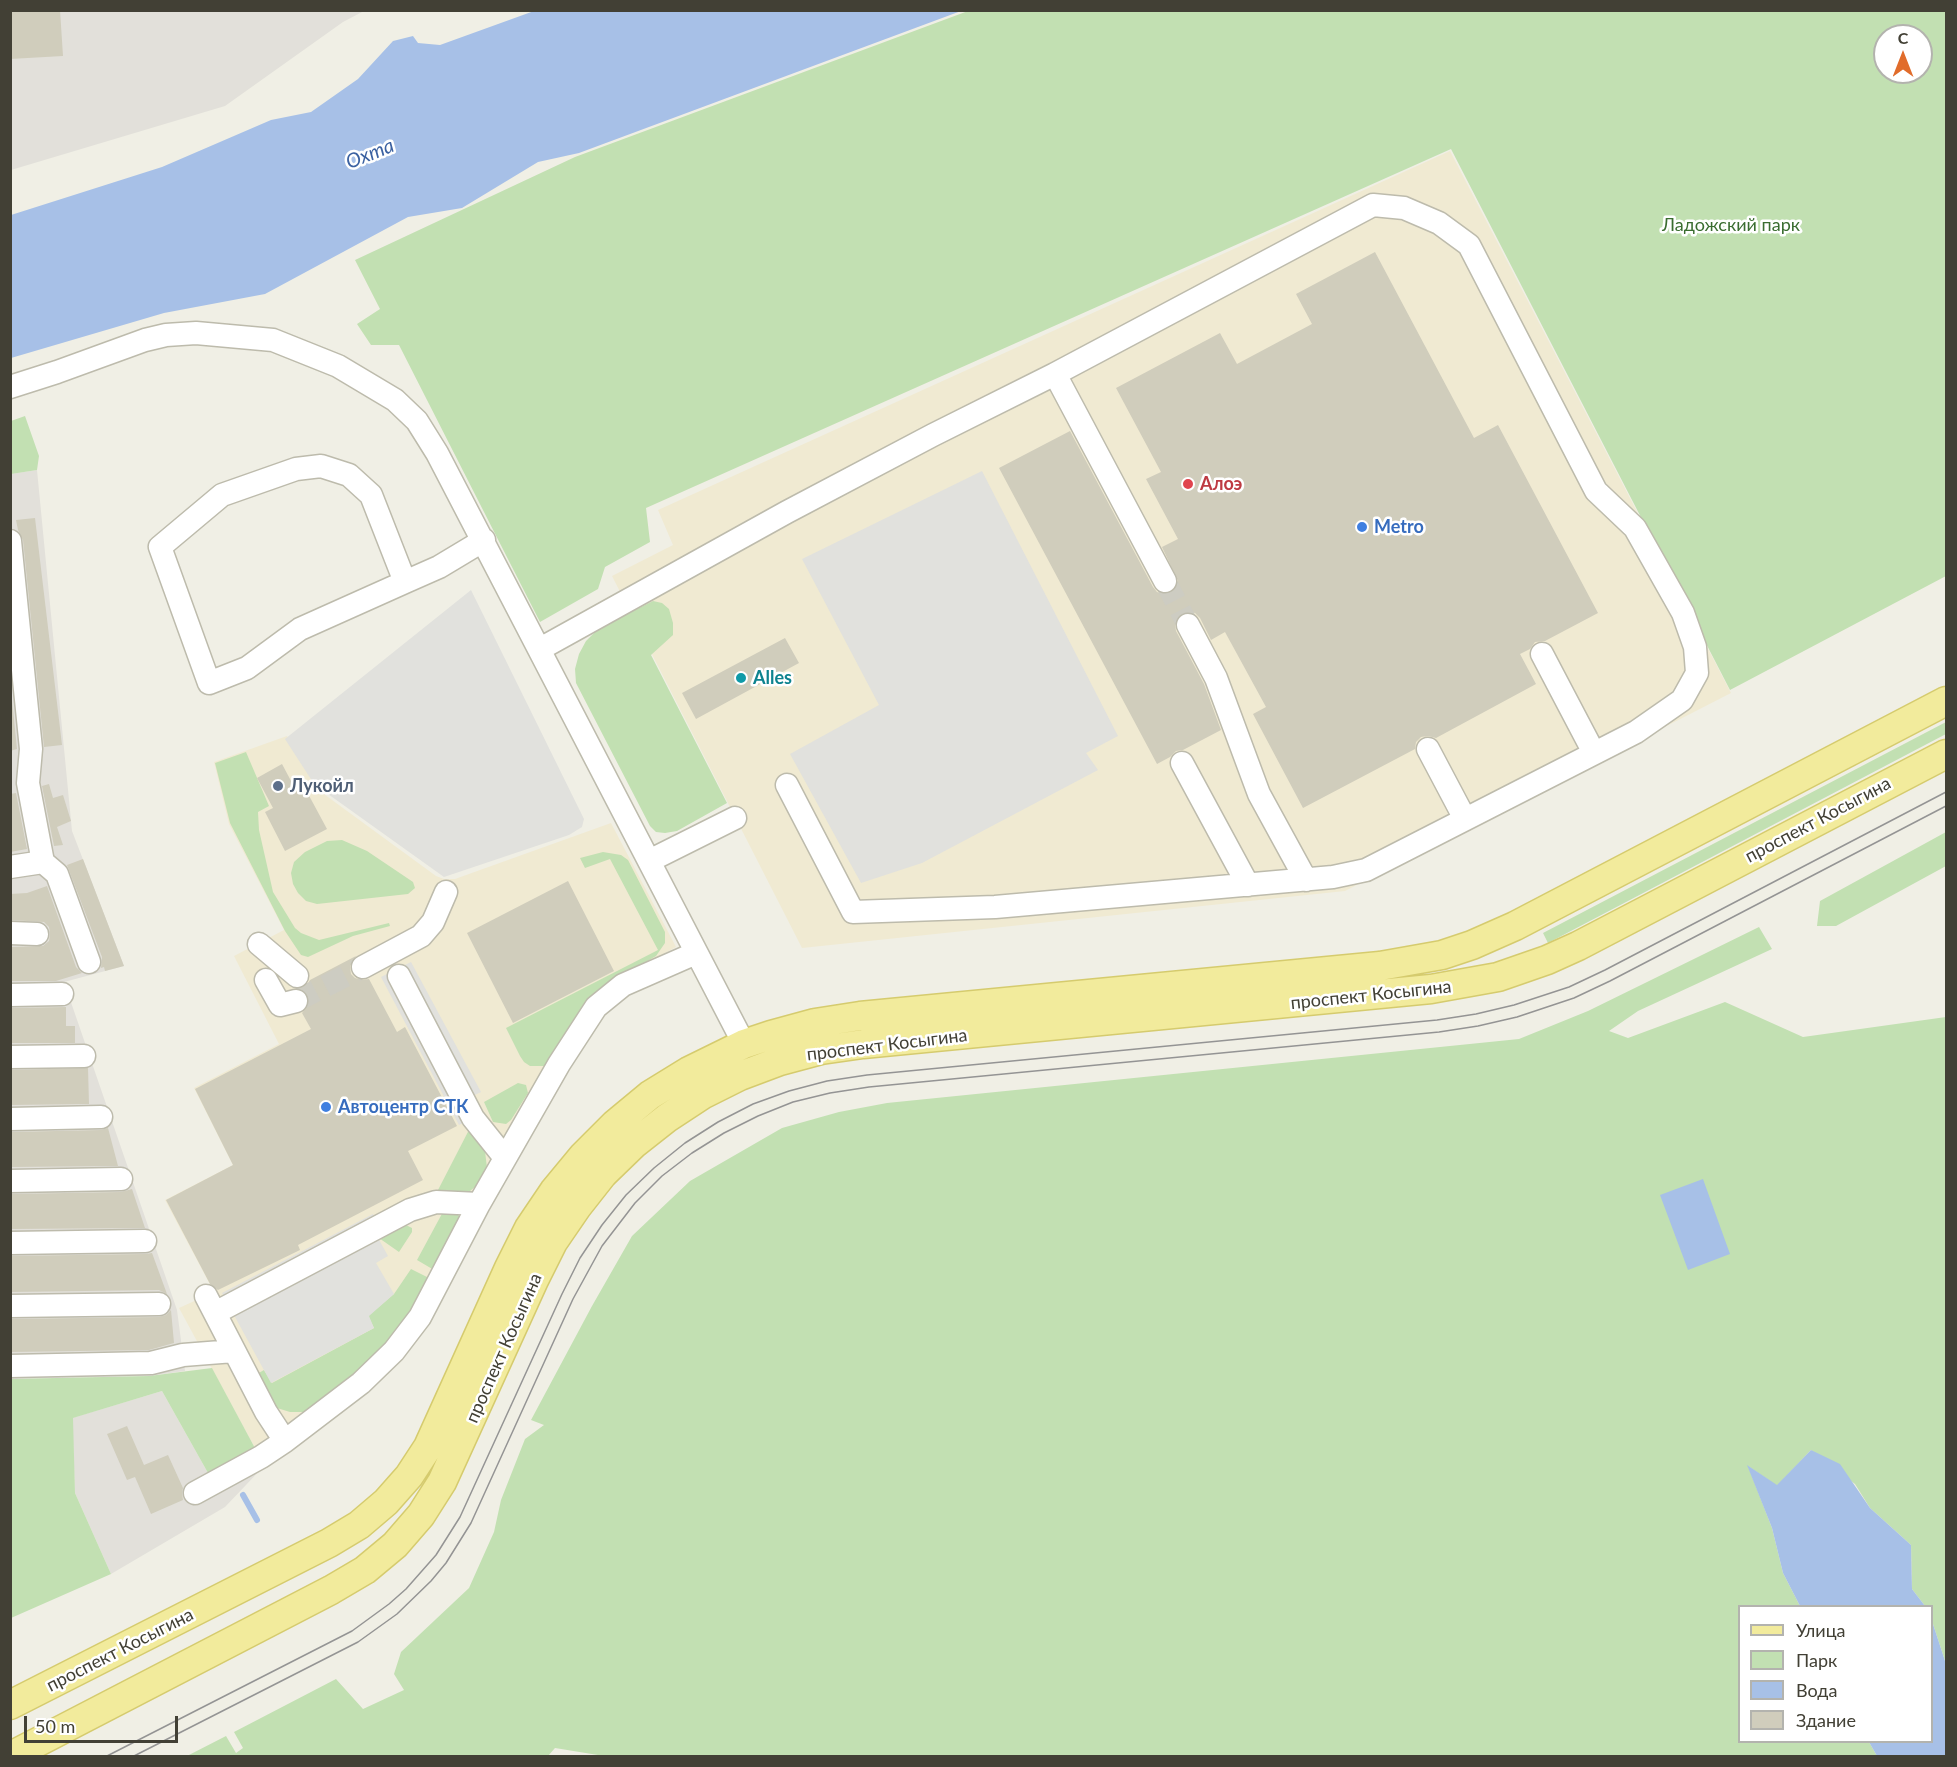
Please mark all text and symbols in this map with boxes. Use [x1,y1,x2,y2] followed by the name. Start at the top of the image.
[1873,24,1933,84] north arrow
[1898,28,1908,47] text: С
[342,134,398,174] water label: Охта
[1662,214,1800,236] park label: Ладожский парк
[1200,473,1242,495] place label: Алоэ
[1181,477,1195,491] marker: Алоэ
[1374,516,1424,538] place label: Metro
[1355,520,1369,534] marker: Metro
[753,667,792,689] place label: Alles
[734,671,748,685] marker: Alles
[1742,773,1894,867] street label: проспект Косыгина
[290,775,354,797] place label: Лукойл
[271,779,285,793] marker: Лукойл
[1289,976,1453,1014] street label: проспект Косыгина
[805,1024,969,1066] street label: проспект Косыгина
[338,1096,469,1118] place label: Автоцентр СТК
[319,1100,333,1114] marker: Автоцентр СТК
[461,1270,547,1426] street label: проспект Косыгина
[43,1604,197,1696] street label: проспект Косыгина
[1738,1605,1933,1743] legend
[1796,1619,1846,1641] text: Улица
[1796,1649,1837,1671] text: Парк
[1796,1679,1837,1701] text: Вода
[27,1704,182,1742] scale bar
[1796,1709,1856,1731] text: Здание
[35,1715,75,1737] text: 50 m

